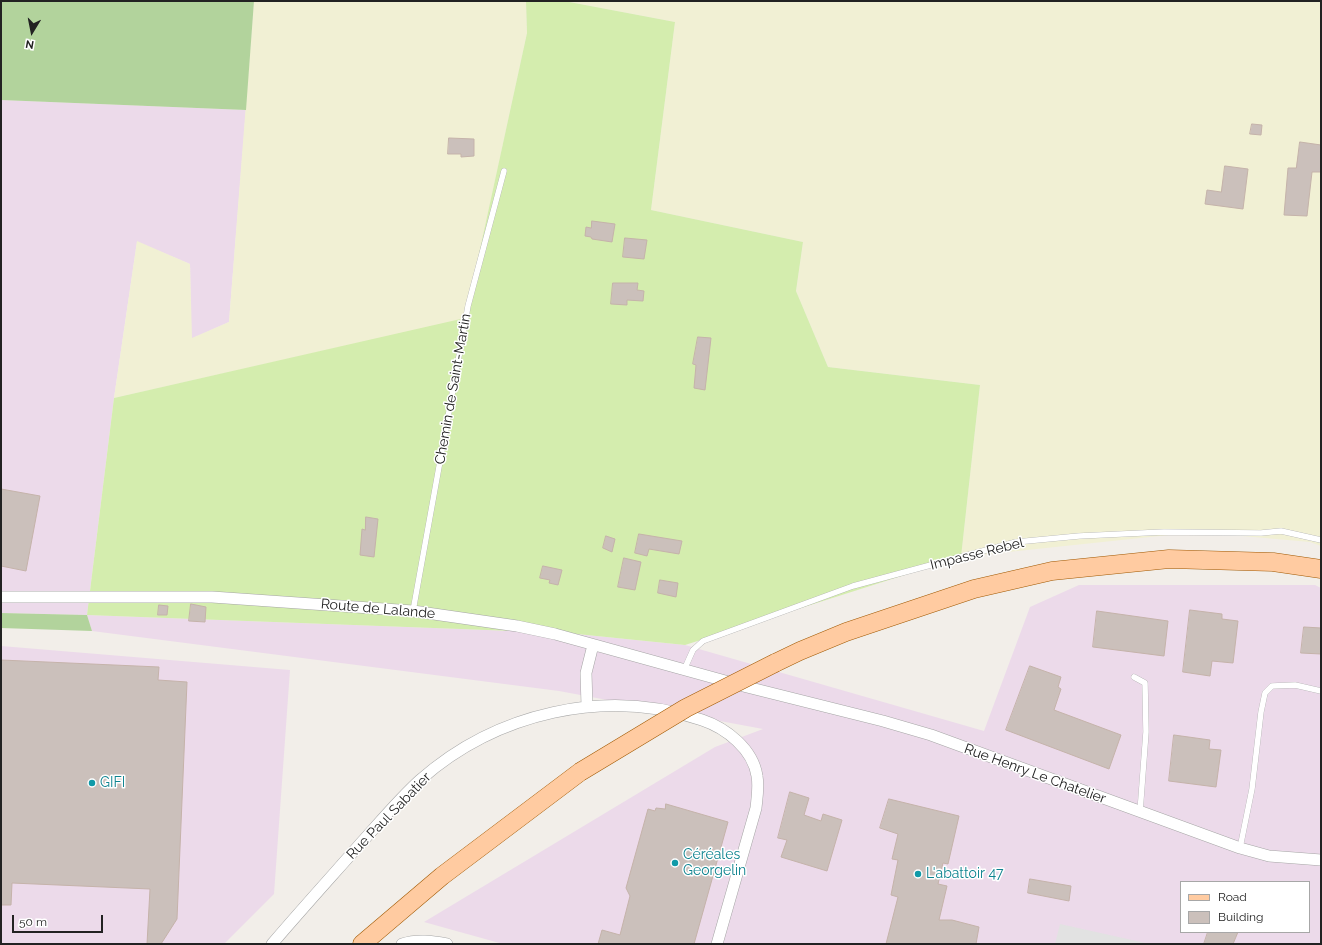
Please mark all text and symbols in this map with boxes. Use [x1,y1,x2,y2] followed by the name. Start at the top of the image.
[12,12,52,52] north arrow
[25,37,35,51] text: N
[431,312,475,466] street label: Chemin de Saint-Martin
[929,534,1025,574] street label: Impasse Rebel
[320,596,436,622] street label: Route de Lalande
[962,741,1108,807] street label: Rue Henry Le Chatelier
[343,769,435,863] street label: Rue Paul Sabatier
[100,775,125,791] place label: GIFI
[87,778,97,788] marker: GIFI
[683,847,746,880] place label: Céréales Georgelin
[670,858,680,868] marker: Céréales Georgelin
[926,866,1004,882] place label: L'abattoir 47
[913,869,923,879] marker: L'abattoir 47
[1180,881,1310,933] legend
[1218,890,1247,904] text: Road
[14,907,105,933] scale bar
[1218,910,1264,924] text: Building
[19,915,47,929] text: 50 m

